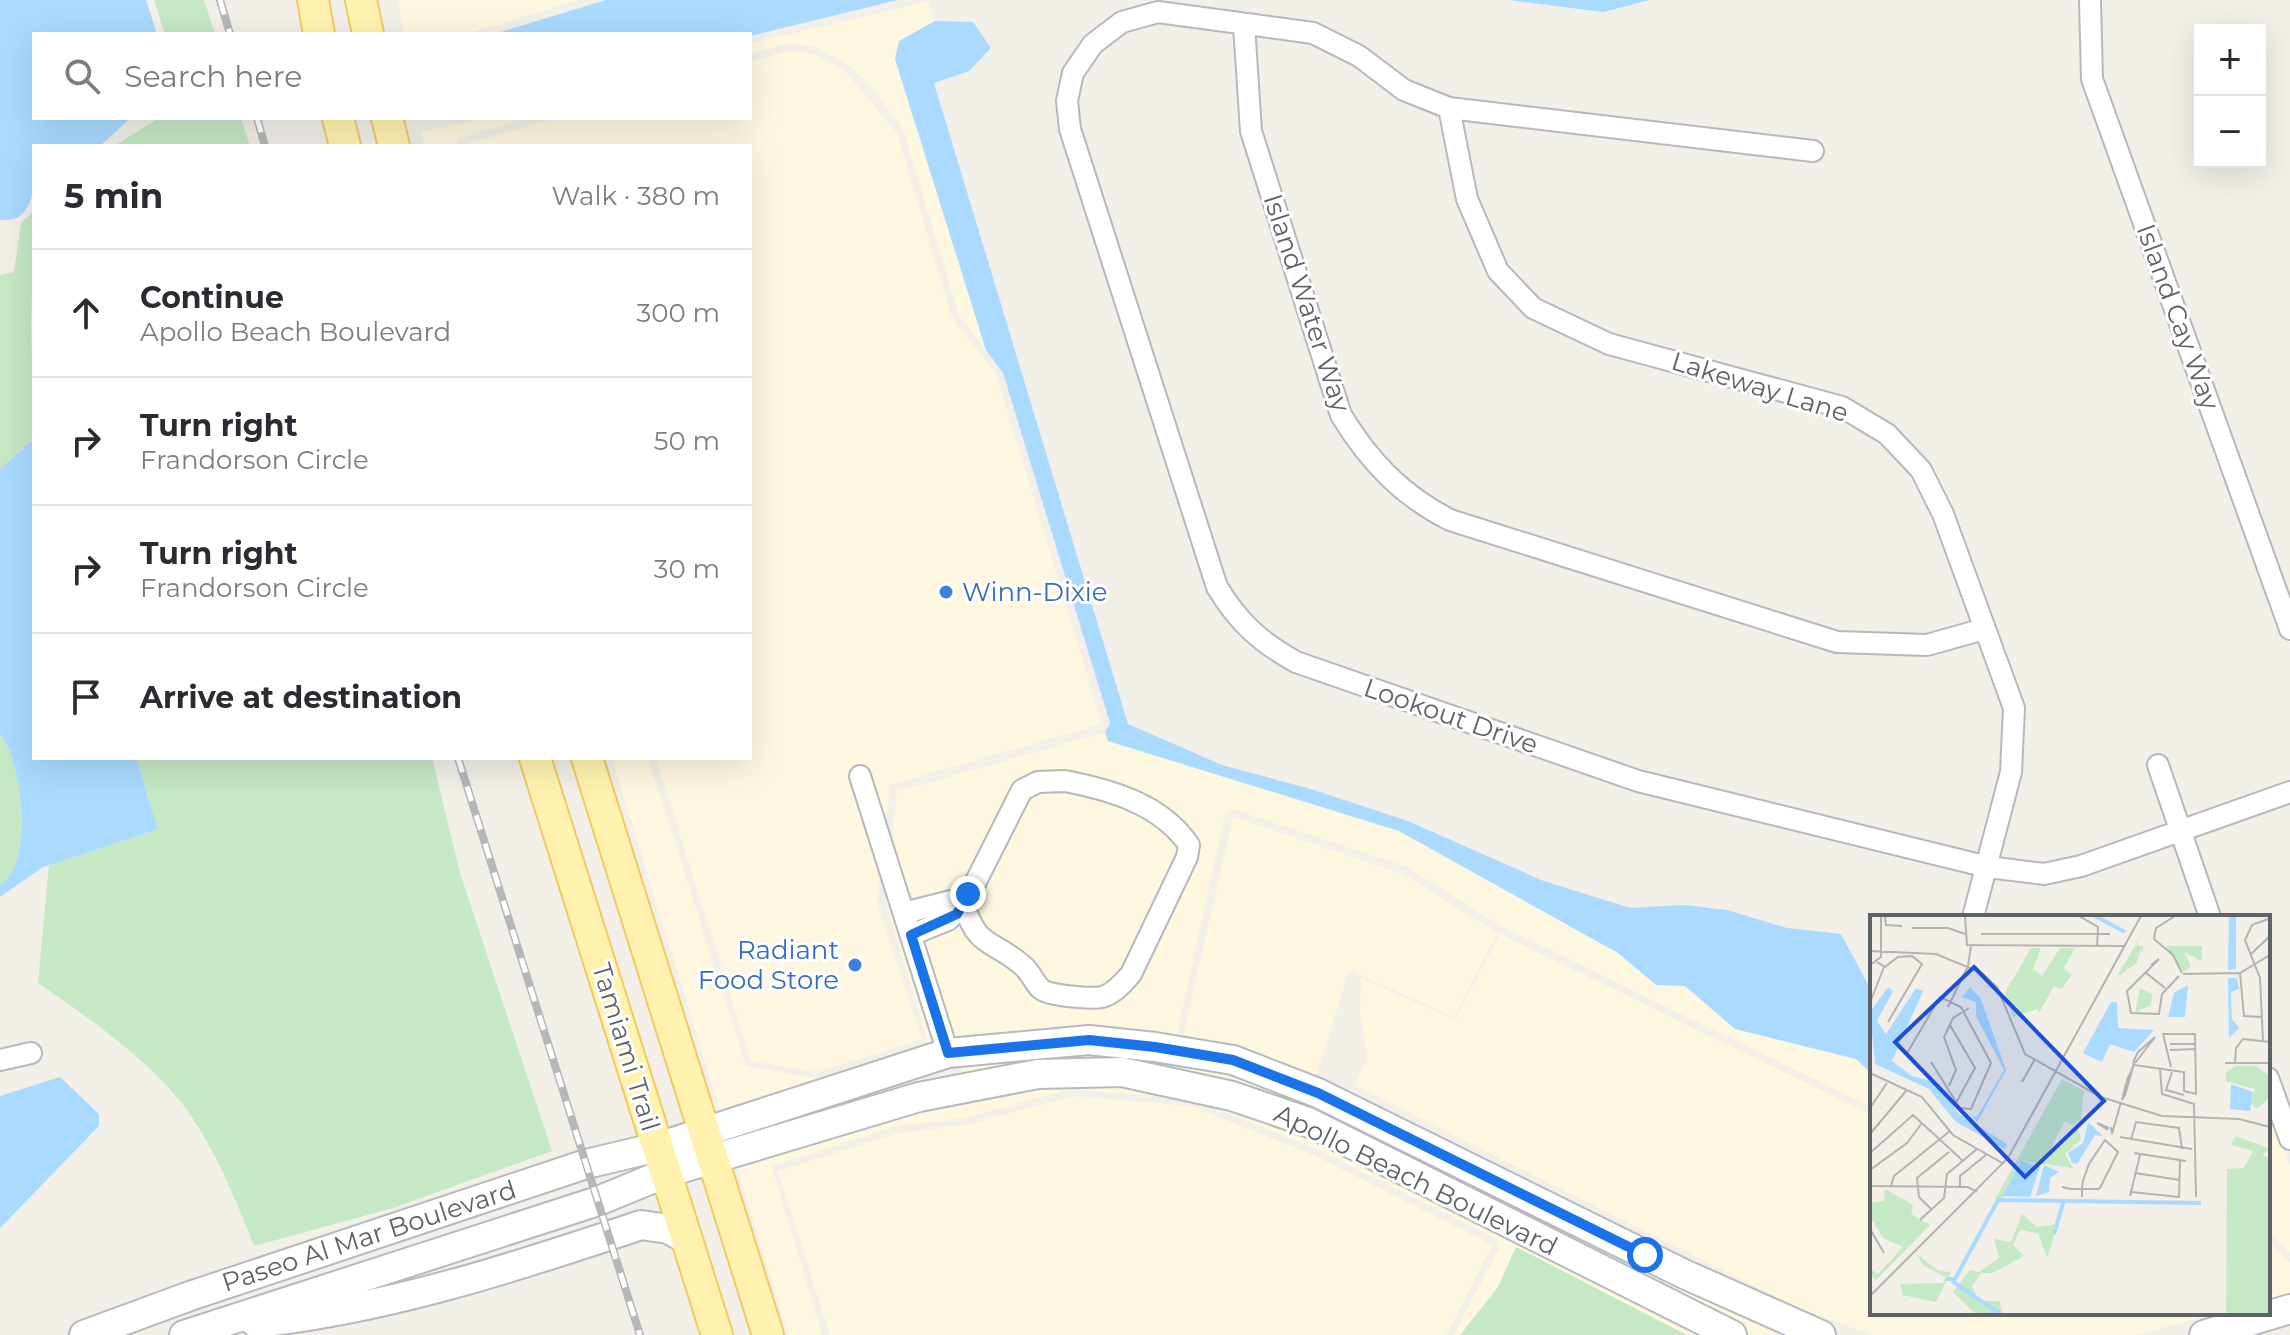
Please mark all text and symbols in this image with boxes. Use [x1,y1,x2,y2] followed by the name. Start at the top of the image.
[2194,24,2266,168] map controls
[2194,24,2266,96] button: +
[32,32,752,120] search box
[60,54,104,98] icon: search
[124,58,302,95] text: Search here
[2194,96,2266,168] button: −
[64,175,163,217] text: 5 min
[552,180,720,212] text: Walk · 380 m
[1257,190,1358,417] street label: Island Water Way
[2130,220,2227,415] street label: Island Cay Way
[140,279,284,316] text: Continue
[64,291,108,335] icon: ahead
[637,297,720,329] text: 300 m
[140,316,451,348] text: Apollo Beach Boulevard
[1668,345,1852,429] street label: Lakeway Lane
[140,407,297,444] text: Turn right
[64,419,108,463] icon: right
[654,425,720,457] text: 50 m
[140,444,369,476] text: Frandorson Circle
[140,535,297,572] text: Turn right
[64,547,108,591] icon: right
[654,553,720,585] text: 30 m
[140,572,369,604] text: Frandorson Circle
[962,576,1108,608] place label: Winn-Dixie
[937,583,955,601] marker: Winn-Dixie
[1360,671,1542,761] street label: Lookout Drive
[64,675,108,719] icon: arrive
[140,679,462,716] text: Arrive at destination
[950,876,986,912] route end
[1870,915,2270,1315] inset map
[698,934,839,996] place label: Radiant Food Store
[846,956,864,974] marker: Radiant Food Store
[585,959,667,1135] street label: Tamiami Trail
[1269,1097,1563,1263] street label: Apollo Beach Boulevard
[218,1173,520,1299] street label: Paseo Al Mar Boulevard
[1627,1237,1663,1273] route start

